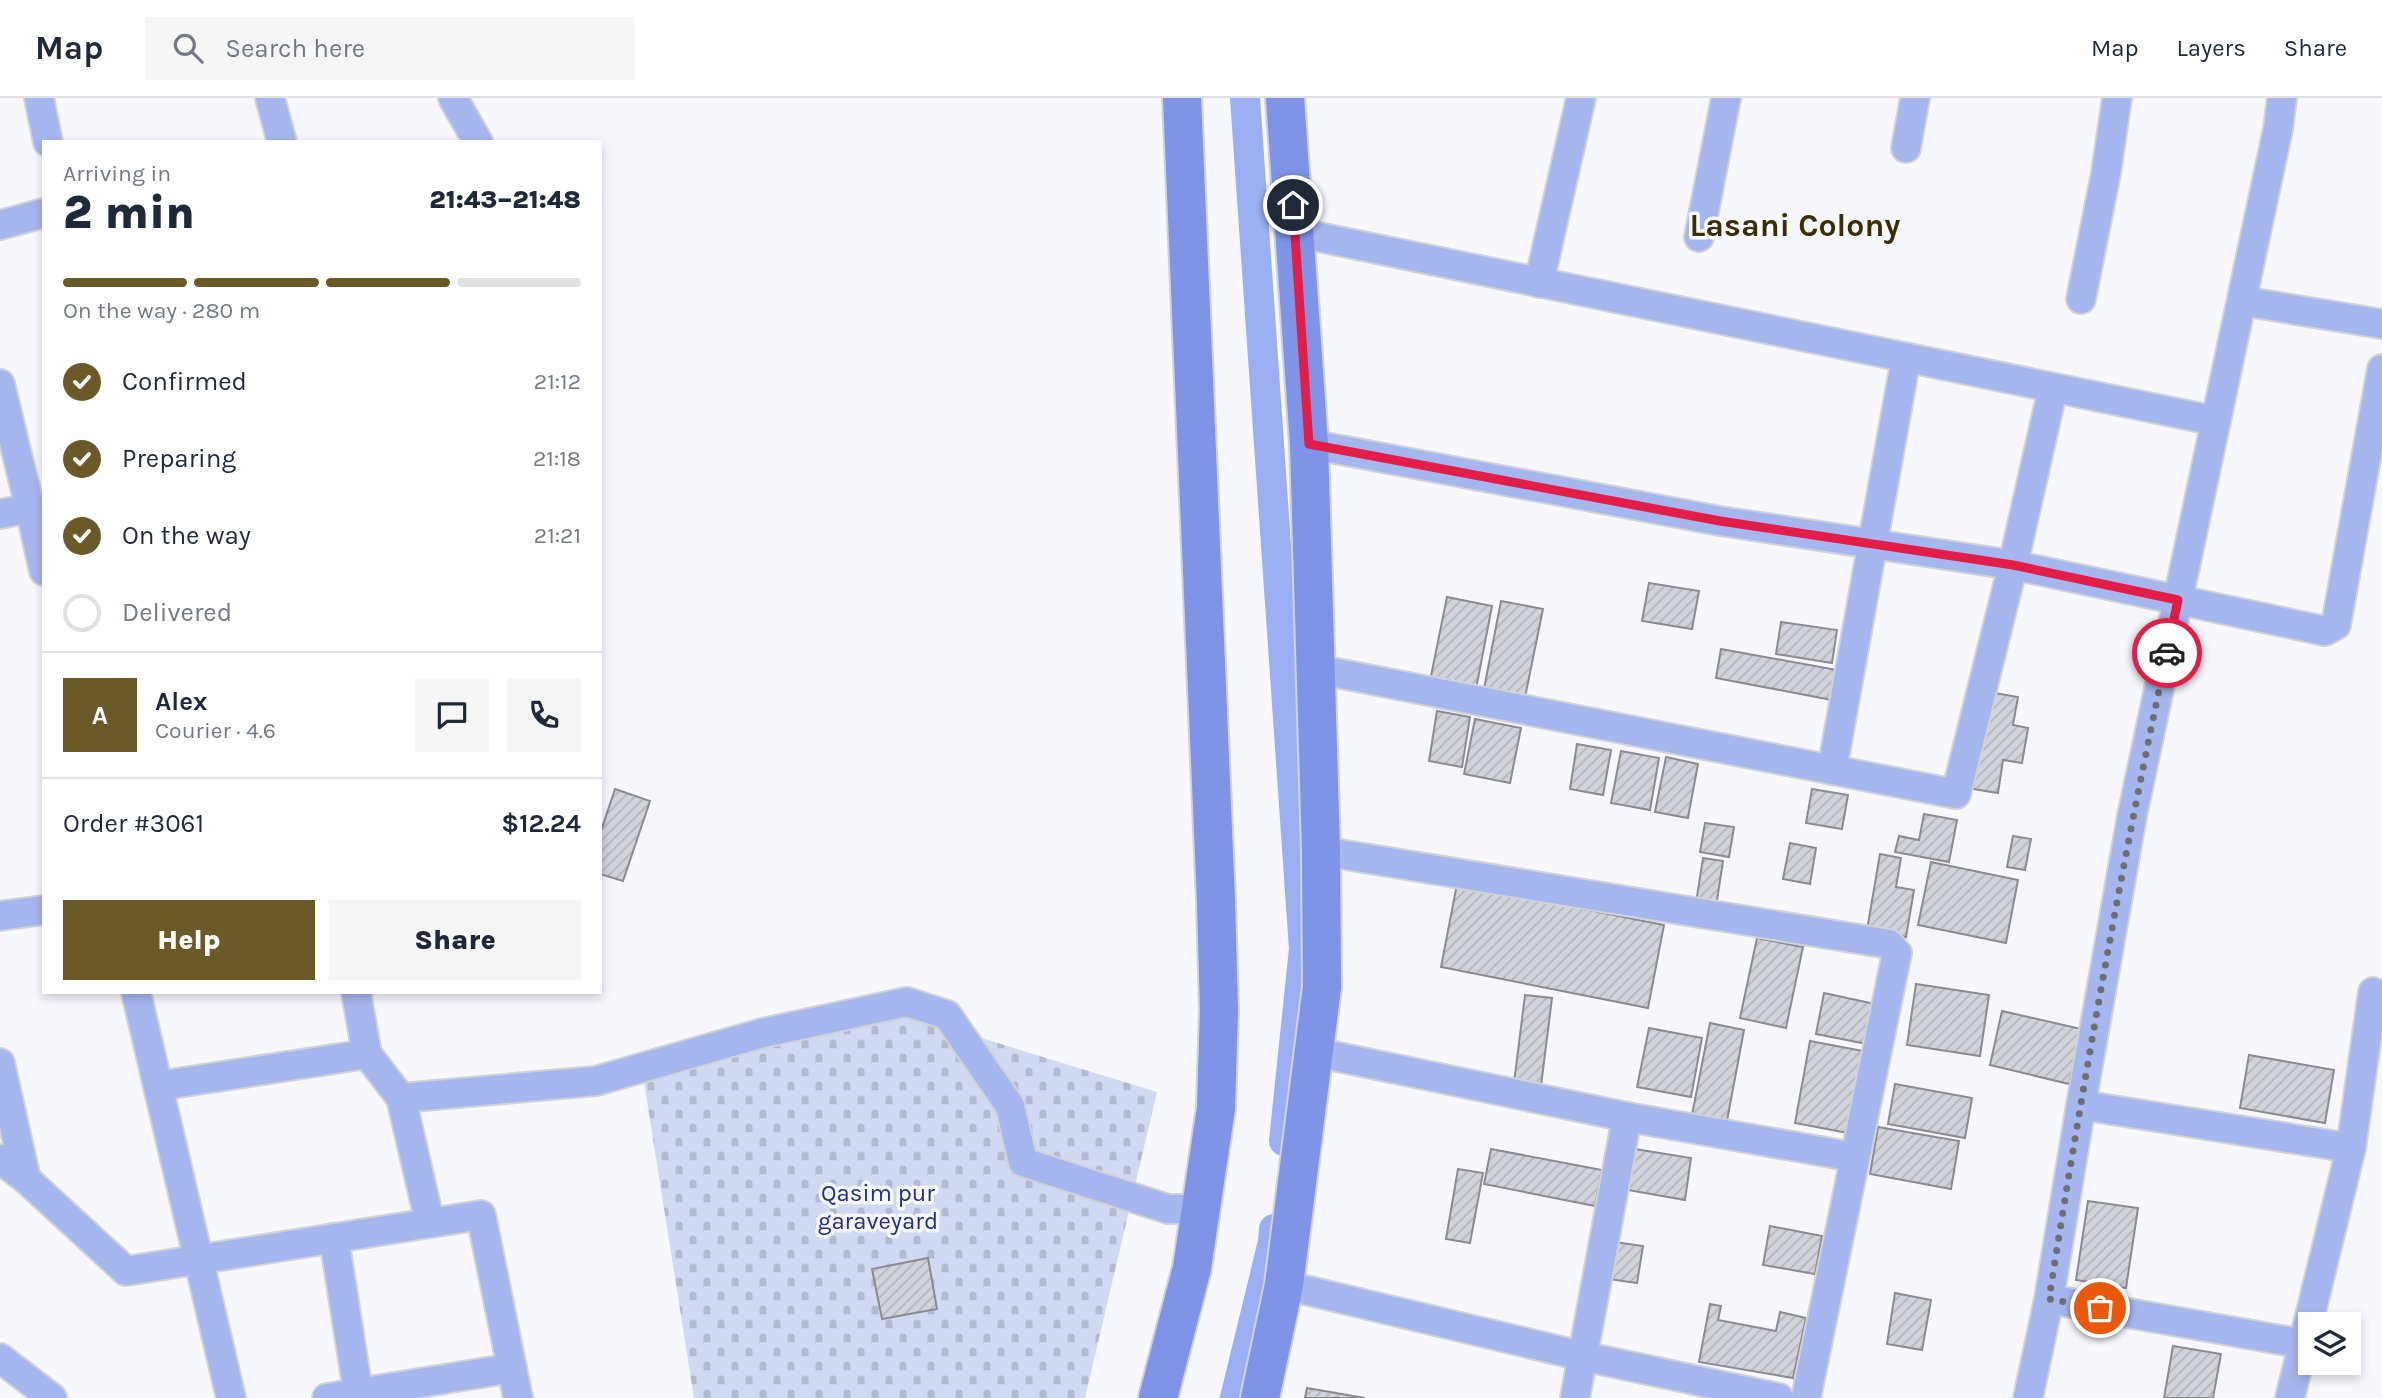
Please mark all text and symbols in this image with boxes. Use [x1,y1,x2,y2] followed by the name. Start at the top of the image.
[145,17,635,80] search box
[35,29,103,67] text: Map
[169,29,207,67] icon: search
[225,33,365,64] text: Search here
[2091,34,2139,62] text: Map
[2177,34,2246,62] text: Layers
[2284,34,2347,62] text: Share
[63,160,171,187] text: Arriving in
[1263,175,1323,235] pin
[429,184,581,215] text: 21:43–21:48
[63,186,195,240] text: 2 min
[1274,186,1312,224] icon: home
[1690,207,1900,244] district label: Lasani Colony
[63,297,260,324] text: On the way · 280 m
[63,363,101,401] icon: check
[122,366,247,397] text: Confirmed
[534,368,581,395] text: 21:12
[63,440,101,478] icon: check
[122,443,236,474] text: Preparing
[533,445,581,472] text: 21:18
[63,517,101,555] icon: check
[122,520,251,551] text: On the way
[534,522,581,549] text: 21:21
[122,597,232,628] text: Delivered
[2132,618,2202,688] courier
[2148,634,2186,672] icon: car
[415,678,489,752] button: chat
[507,678,581,752] button: phone
[155,686,207,717] text: Alex
[92,700,108,731] text: A
[155,717,276,744] text: Courier · 4.6
[63,808,204,839] text: Order #3061
[501,808,581,839] text: $12.24
[63,900,315,980] button: Help
[329,900,581,980] button: Share
[818,1179,938,1235] park label: Qasim pur garaveyard
[2070,1278,2130,1338] pin
[2081,1289,2119,1327] icon: bag
[2298,1312,2361,1375] map controls
[2298,1312,2361,1375] button: layers

